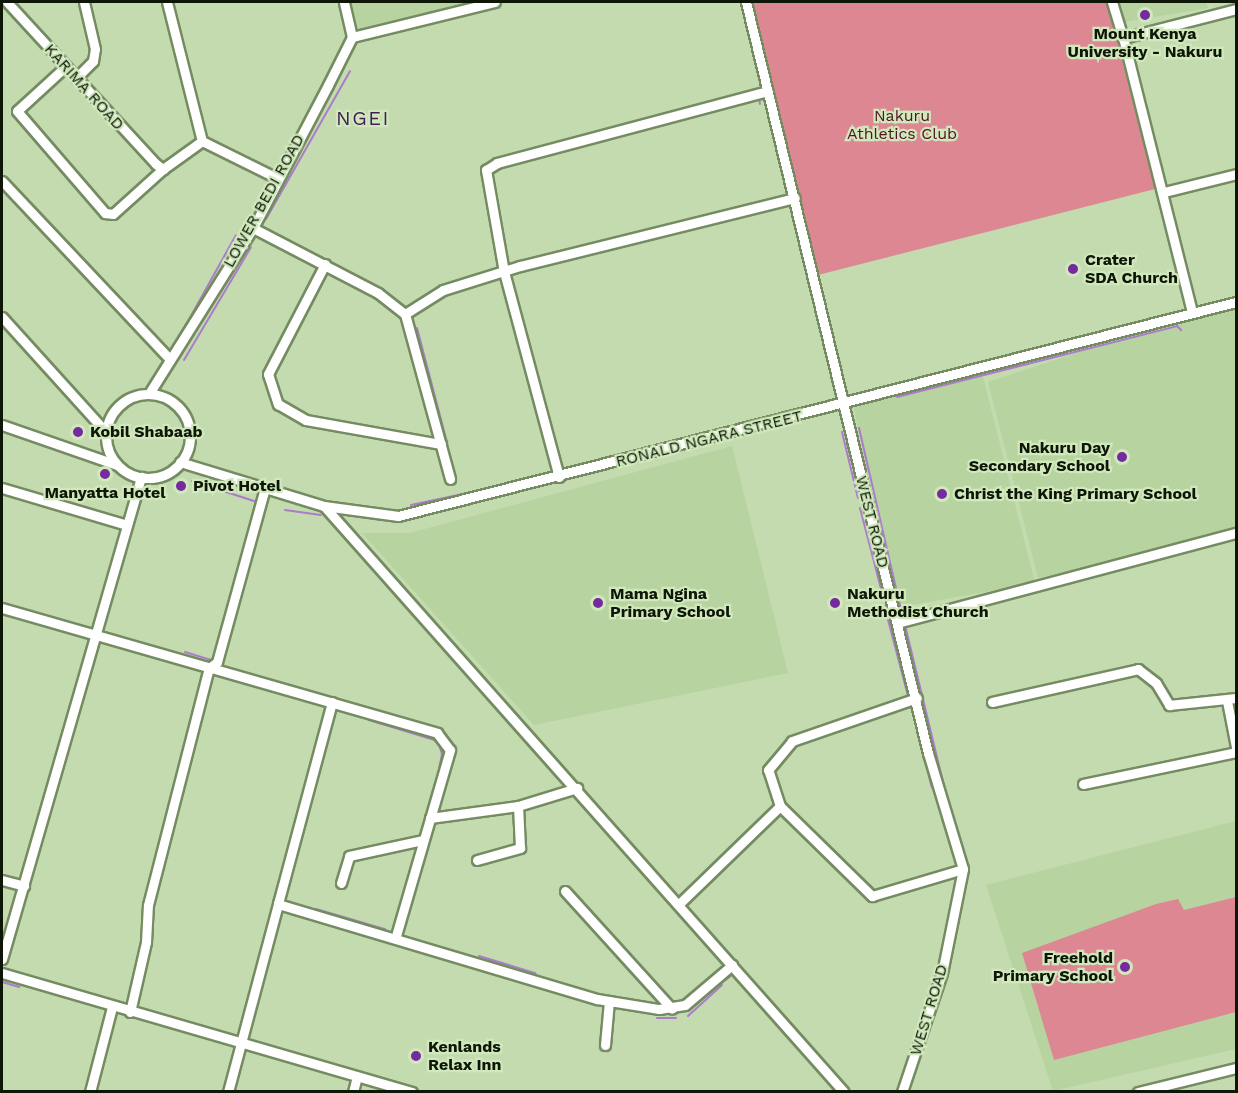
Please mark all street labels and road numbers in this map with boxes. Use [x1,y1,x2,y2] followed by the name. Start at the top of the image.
[40,40,128,134] street label: KARIMA ROAD
[219,131,309,271] street label: LOWER BEDI ROAD
[613,406,805,472] street label: RONALD NGARA STREET
[851,474,893,570] street label: WEST ROAD
[906,962,952,1058] street label: WEST ROAD

